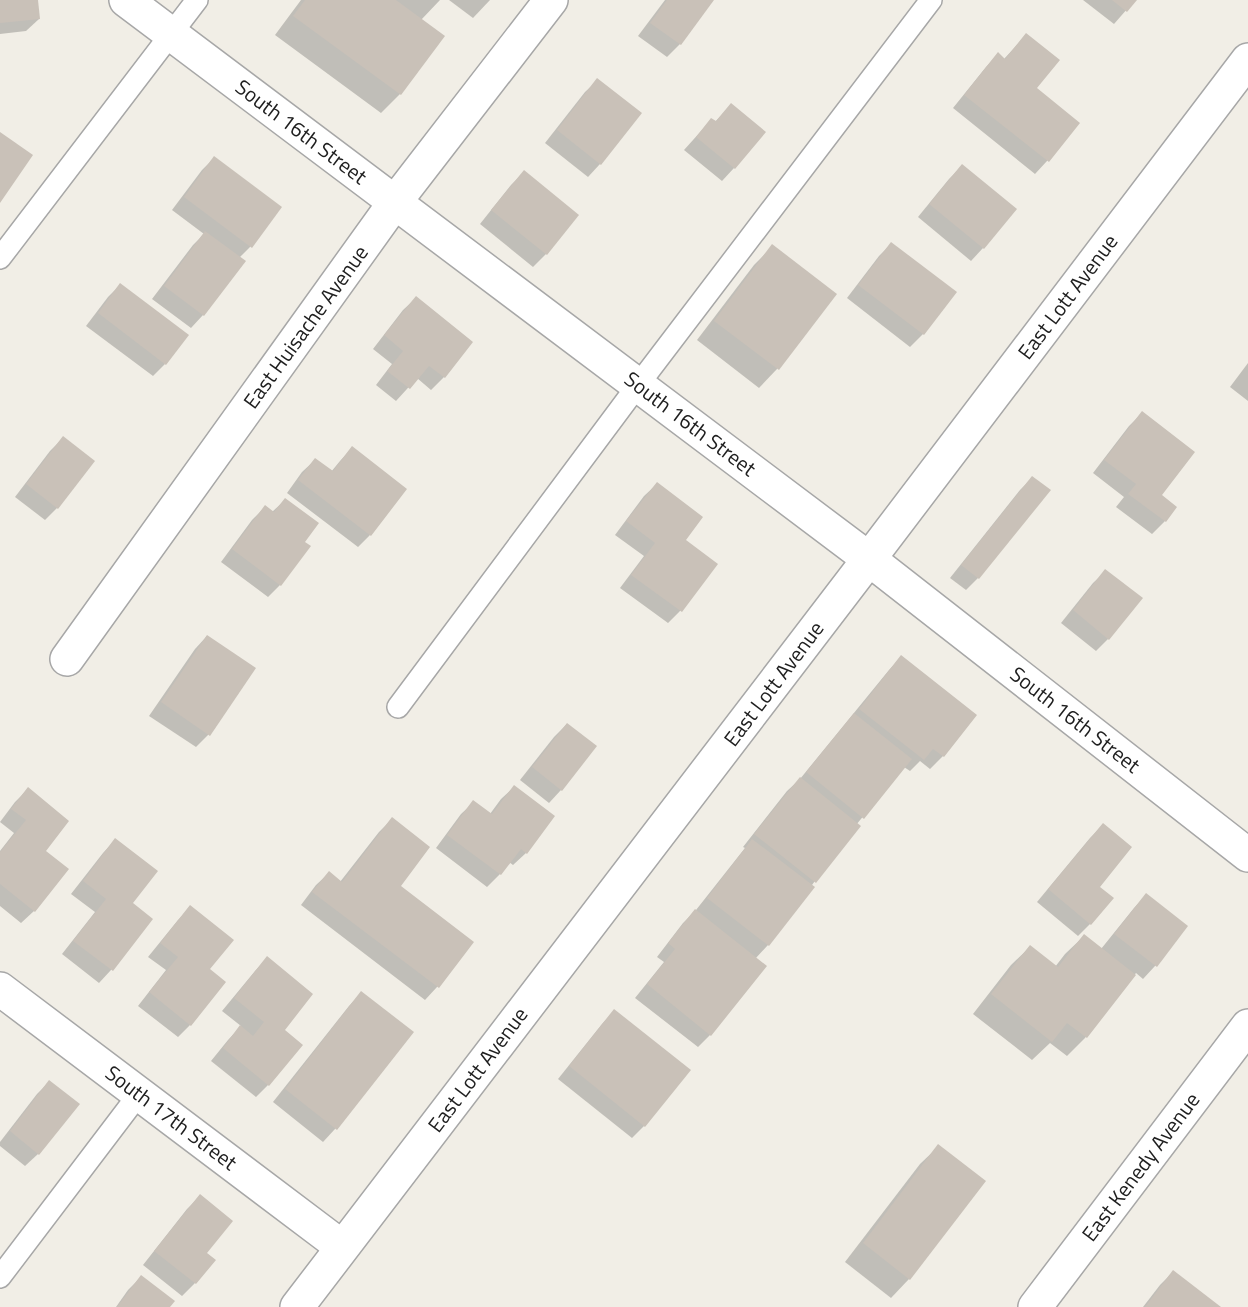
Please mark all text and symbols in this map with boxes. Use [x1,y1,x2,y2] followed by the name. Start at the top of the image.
[229,71,375,192] street label: South 16th Street
[1009,227,1125,366] street label: East Lott Avenue
[235,238,376,415] street label: East Huisache Avenue
[618,363,764,484] street label: South 16th Street
[715,614,831,753] street label: East Lott Avenue
[1004,658,1148,781] street label: South 16th Street
[419,1000,535,1139] street label: East Lott Avenue
[99,1057,245,1178] street label: South 17th Street
[1073,1085,1207,1248] street label: East Kenedy Avenue

